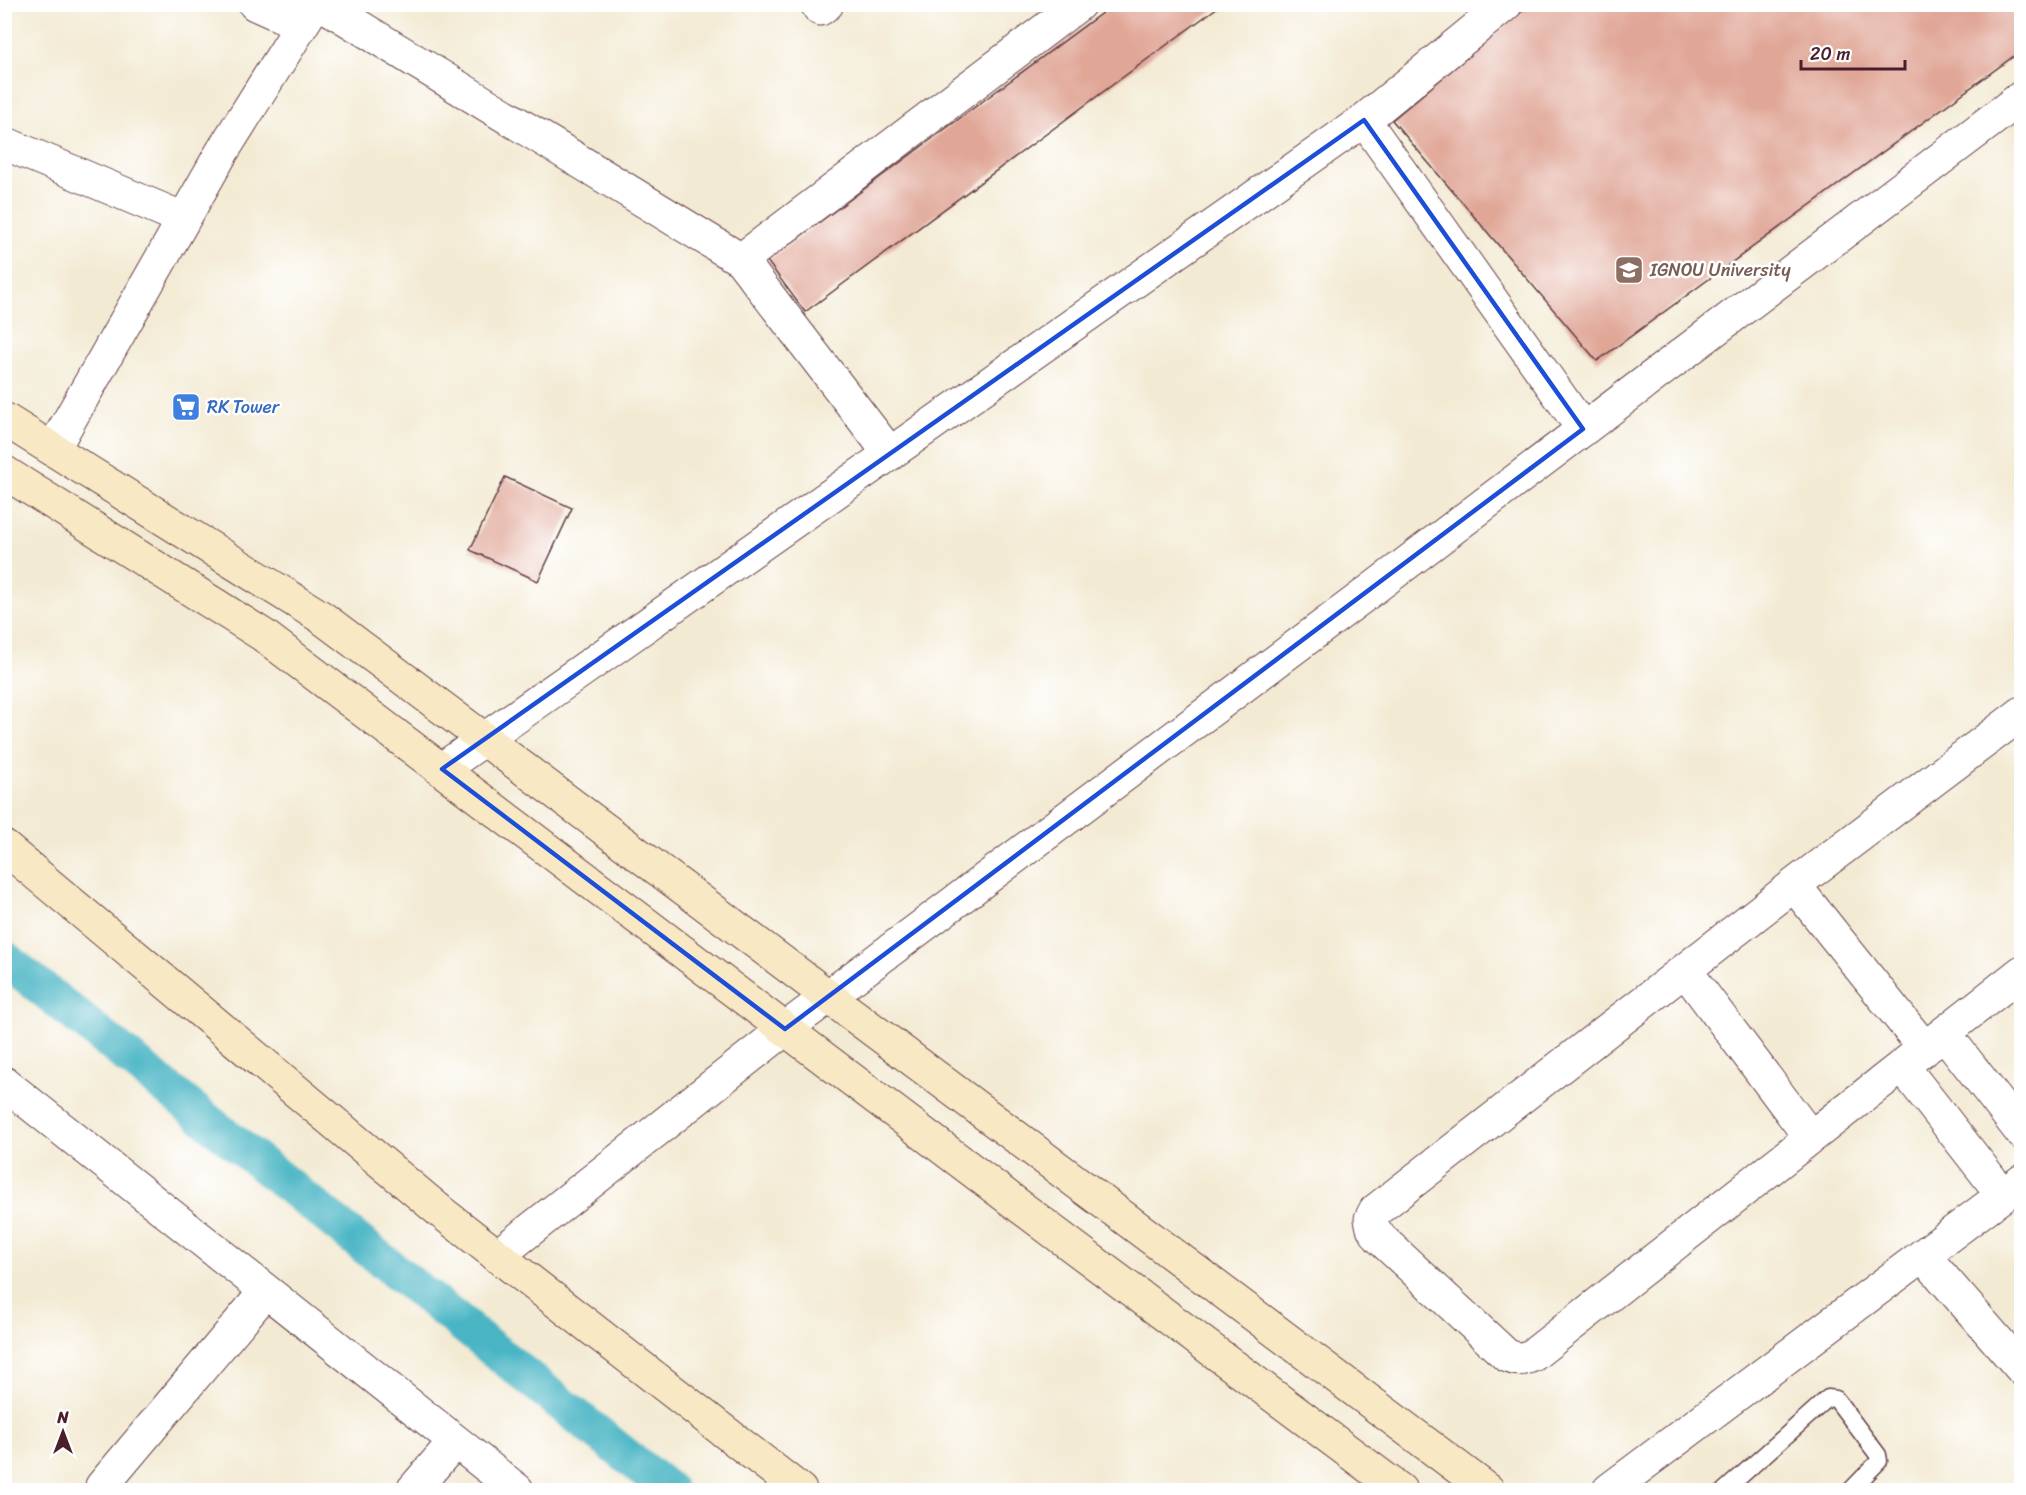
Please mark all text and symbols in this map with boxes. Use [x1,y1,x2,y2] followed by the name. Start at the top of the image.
[1801,33,1904,71] scale bar
[1810,38,1850,70] text: 20 m
[1613,254,1645,286] school or university icon: IGNOU University
[1649,254,1791,286] place label: IGNOU University
[170,391,202,423] supermarket icon: RK Tower
[207,391,281,423] place label: RK Tower
[33,1402,93,1462] north arrow
[56,1403,69,1432] text: N

